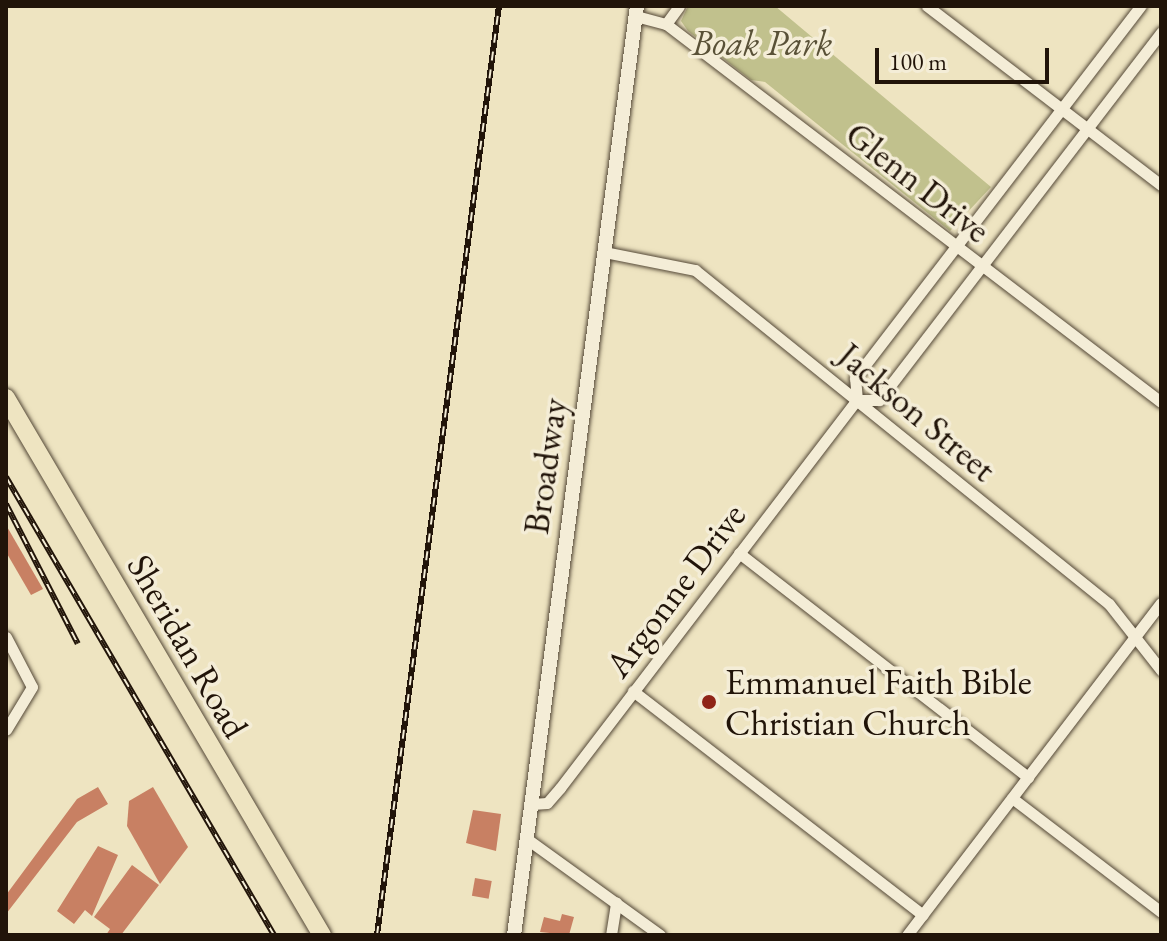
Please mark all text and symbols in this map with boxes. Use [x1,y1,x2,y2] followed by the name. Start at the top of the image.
[692,21,832,65] park label: Boak Park
[879,32,1053,82] scale bar
[889,46,947,77] text: 100 m
[837,112,999,252] street label: Glenn Drive
[829,333,1005,491] street label: Jackson Street
[514,395,576,537] street label: Broadway
[596,495,754,685] street label: Argonne Drive
[118,547,258,745] street label: Sheridan Road
[725,659,1032,744] place label: Emmanuel Faith Bible Christian Church
[700,693,718,711] marker: Emmanuel Faith Bible Christian Church

